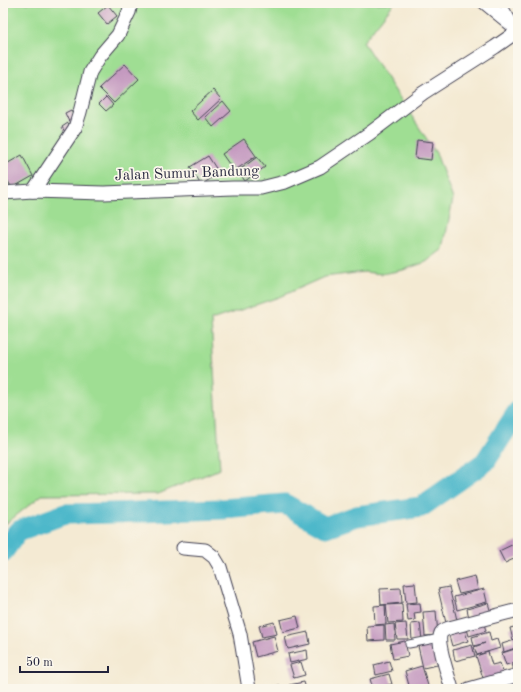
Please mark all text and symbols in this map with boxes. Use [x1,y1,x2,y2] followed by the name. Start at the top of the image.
[114,164,260,184] street label: Jalan Sumur Bandung
[20,648,108,674] scale bar
[26,656,53,669] text: 50 m

